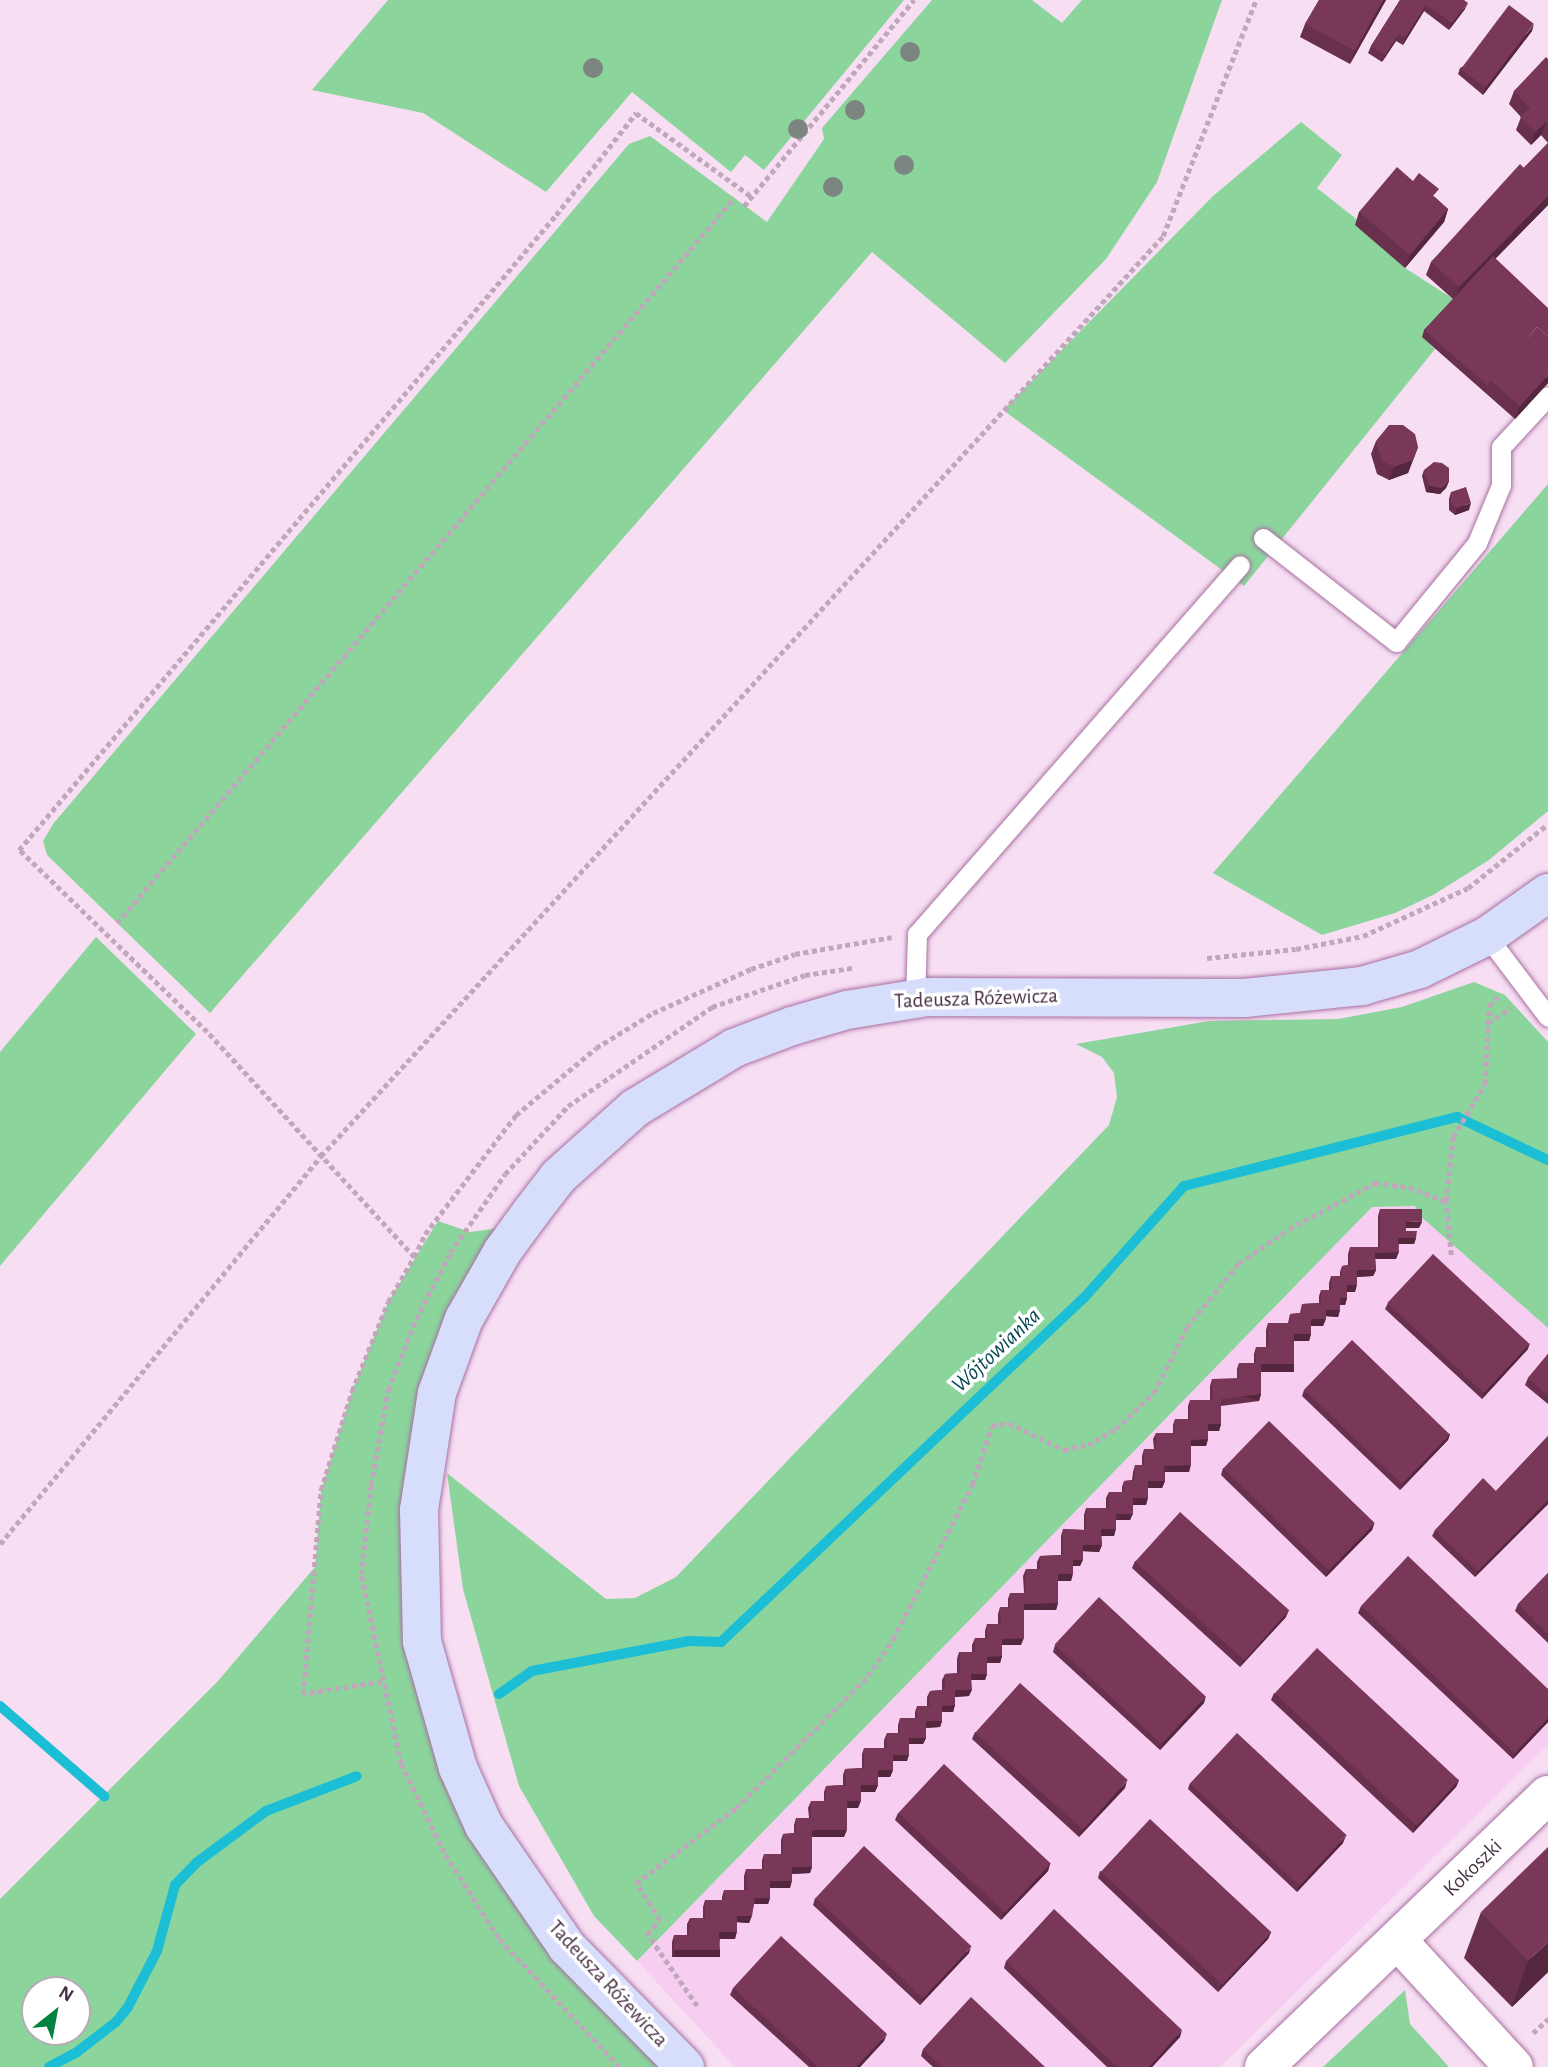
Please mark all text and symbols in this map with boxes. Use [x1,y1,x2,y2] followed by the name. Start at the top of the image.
[894,984,1058,1014] street label: Tadeusza Różewicza
[947,1303,1047,1399] water label: Wójtowianka
[1438,1834,1508,1902] street label: Kokoszki
[543,1915,673,2053] street label: Tadeusza Różewicza
[21,1976,91,2046] north arrow
[55,1983,77,2006] text: N

